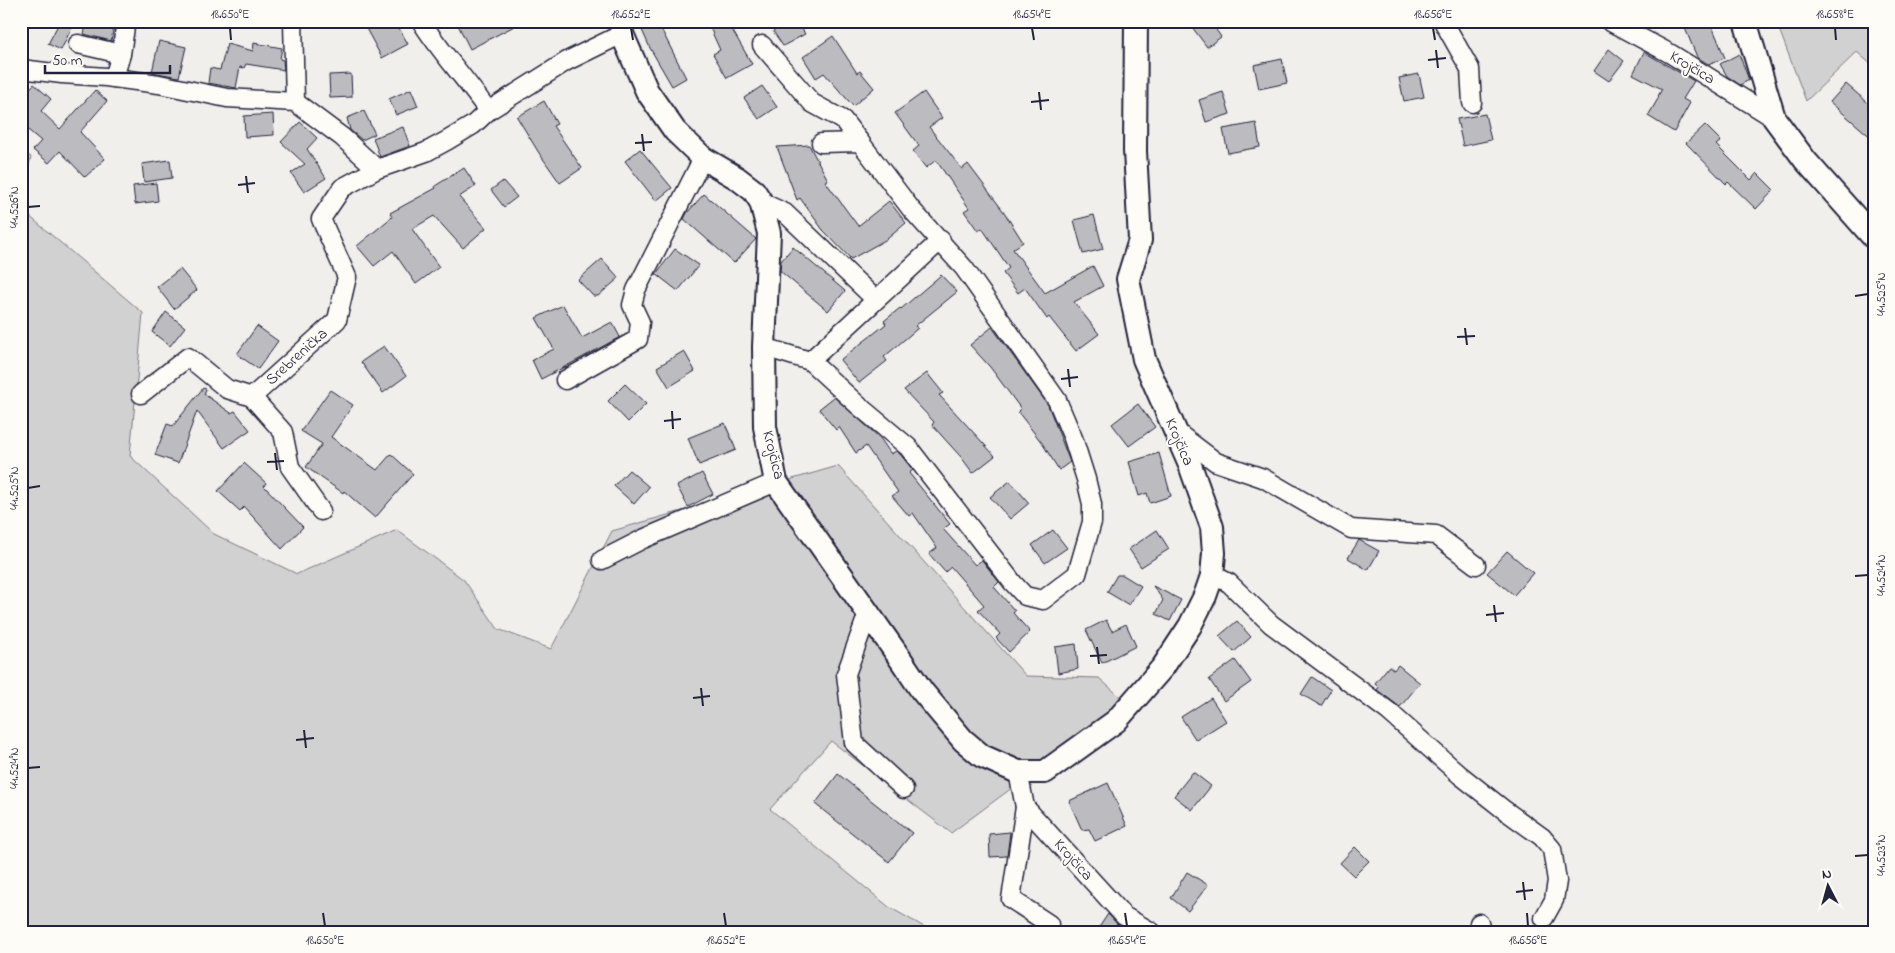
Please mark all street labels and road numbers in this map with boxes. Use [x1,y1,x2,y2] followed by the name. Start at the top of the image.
[1665,45,1719,91] street label: Krojčica
[261,322,333,392] street label: Srebrenička
[1158,414,1200,470] street label: Krojčica
[755,428,791,482] street label: Krojčica
[1047,834,1099,886] street label: Krojčica

